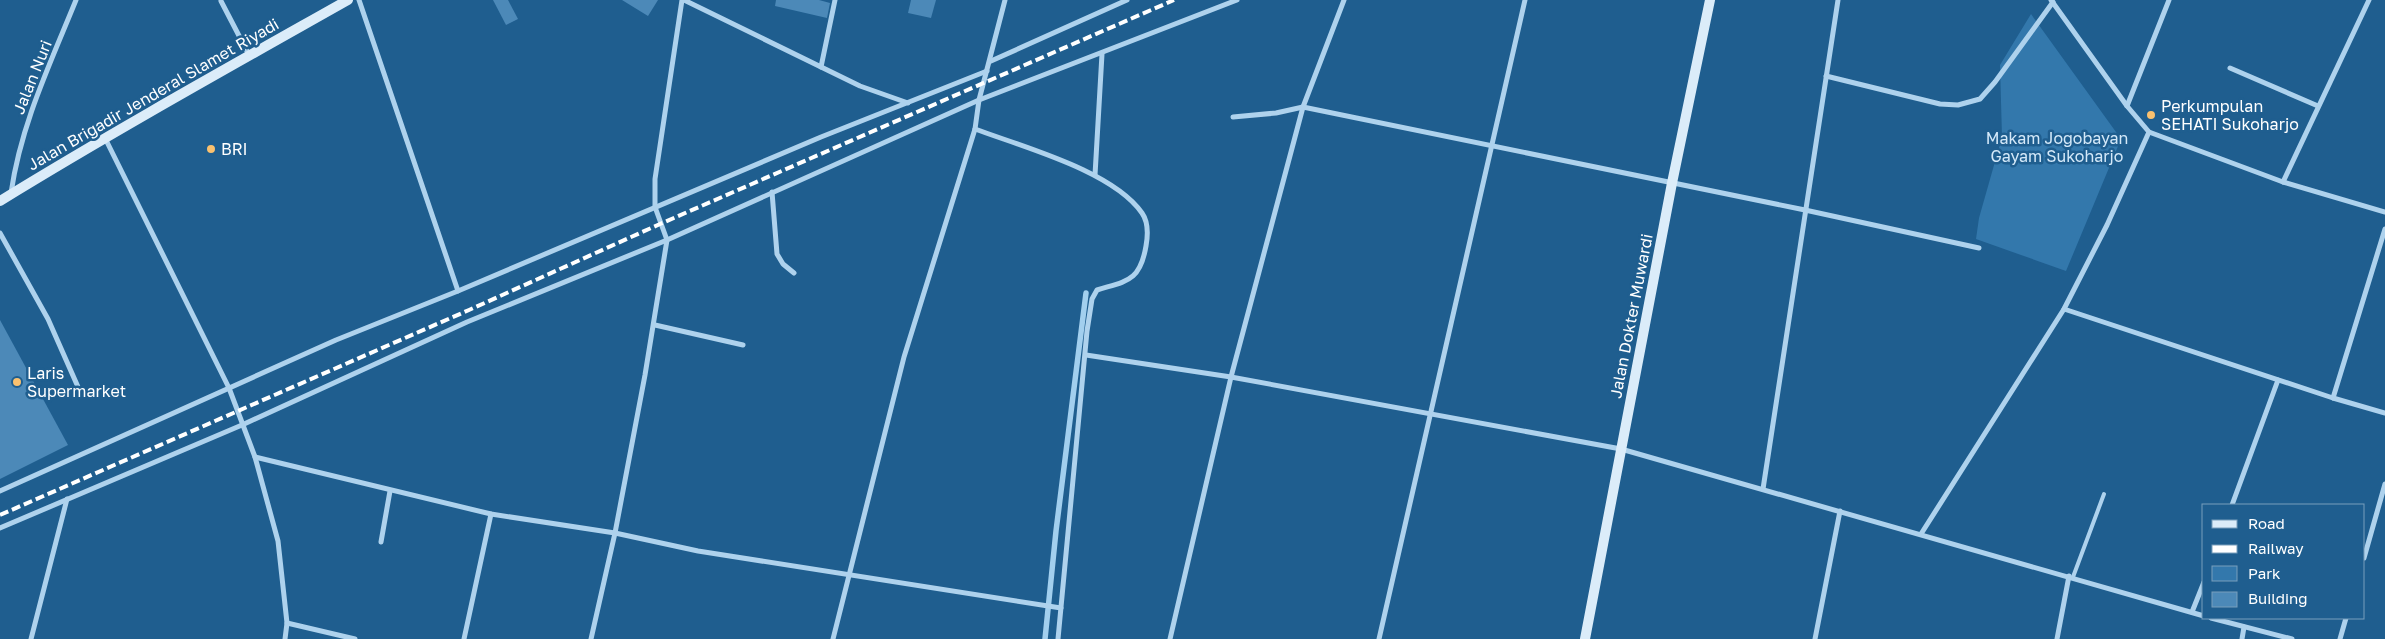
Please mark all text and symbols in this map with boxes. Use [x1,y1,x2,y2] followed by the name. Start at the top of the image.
[24,14,282,174] street label: Jalan Brigadir Jenderal Slamet Riyadi
[8,37,56,117] street label: Jalan Nuri
[2161,96,2299,134] place label: Perkumpulan SEHATI Sukoharjo
[2145,109,2157,121] marker: Perkumpulan SEHATI Sukoharjo
[1986,128,2128,166] park label: Makam Jogobayan Gayam Sukoharjo
[221,139,248,159] place label: BRI
[205,143,217,155] marker: BRI
[1605,232,1657,400] street label: Jalan Dokter Muwardi
[27,363,126,401] place label: Laris Supermarket
[11,376,23,388] marker: Laris Supermarket
[2202,504,2365,619] legend
[2248,514,2285,532] text: Road
[2248,539,2304,557] text: Railway
[2248,564,2281,582] text: Park
[2248,589,2308,607] text: Building

